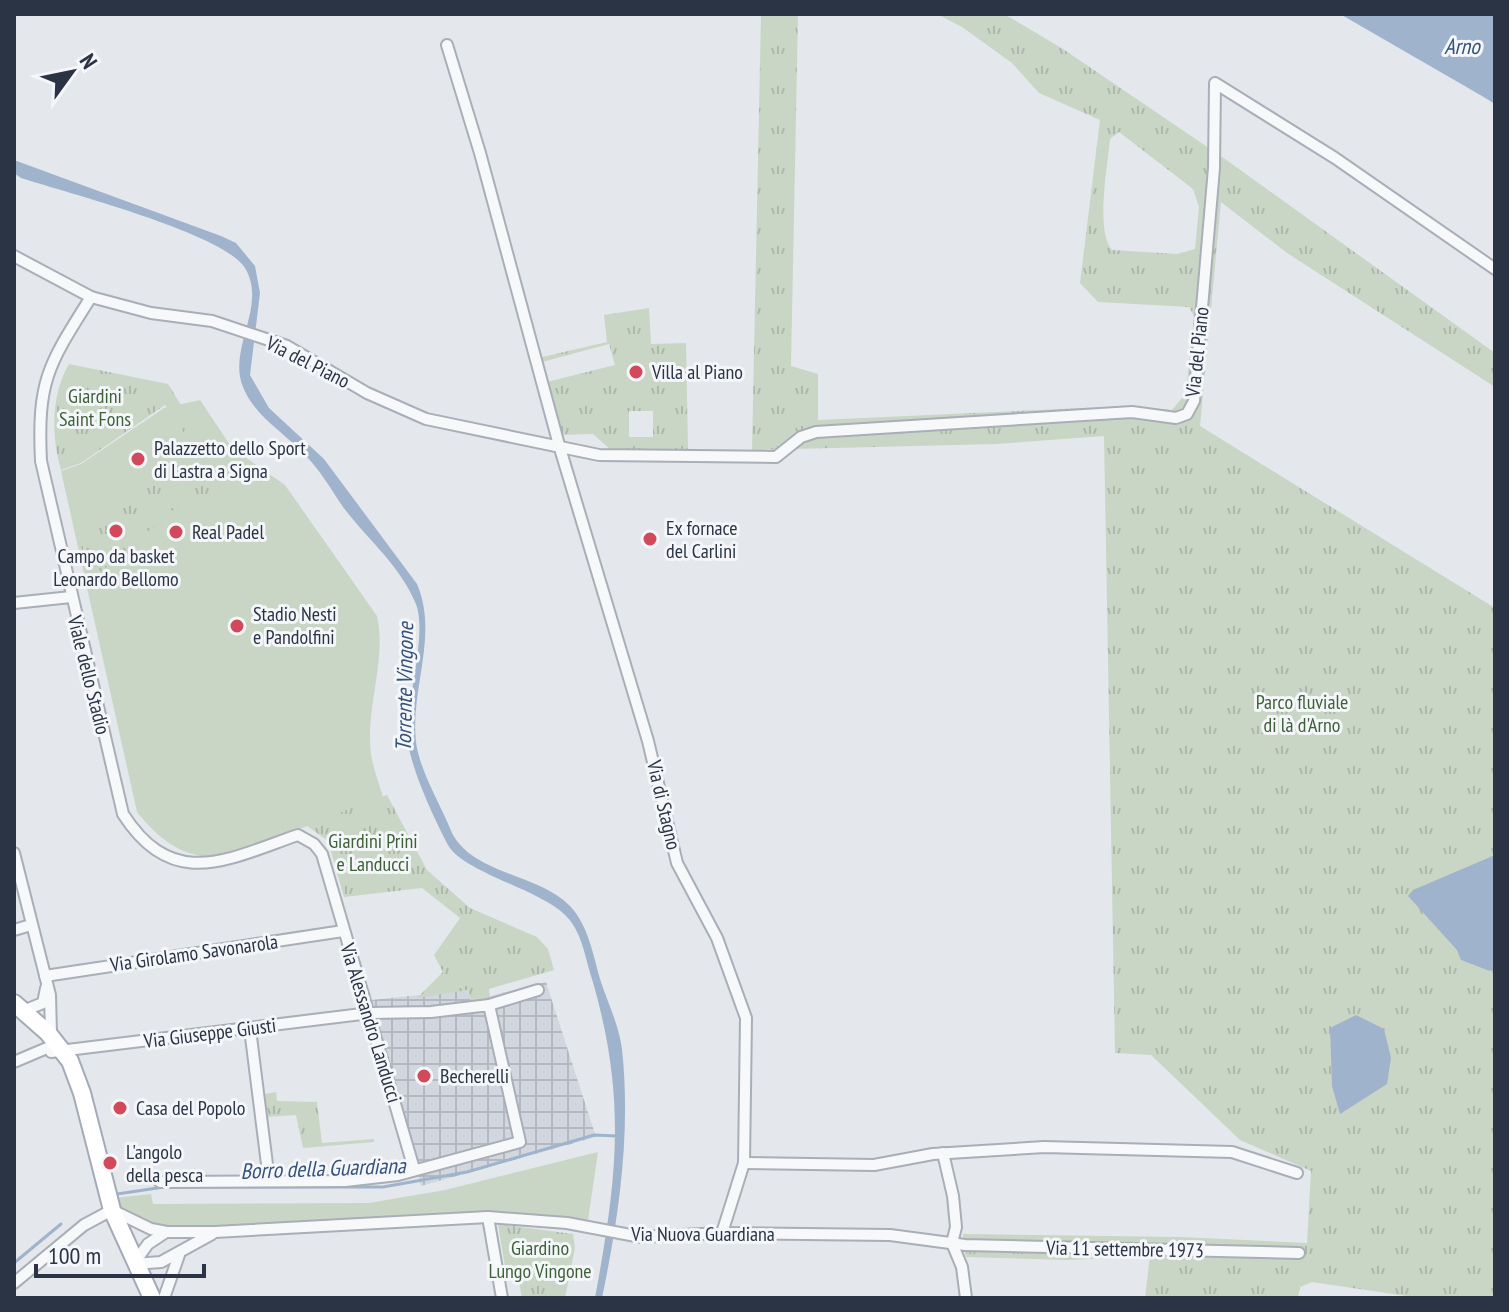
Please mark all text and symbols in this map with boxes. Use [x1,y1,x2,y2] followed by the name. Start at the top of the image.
[32,32,112,112] north arrow
[1444,32,1481,60] water label: Arno
[74,48,104,74] text: N
[1179,306,1215,399] street label: Via del Piano
[261,329,354,394] street label: Via del Piano
[651,359,743,385] place label: Villa al Piano
[627,363,645,381] marker: Villa al Piano
[59,383,131,432] park label: Giardini Saint Fons
[154,435,306,484] place label: Palazzetto dello Sport di Lastra a Signa
[129,450,147,468] marker: Palazzetto dello Sport di Lastra a Signa
[666,515,738,564] place label: Ex fornace del Carlini
[192,519,264,545] place label: Real Padel
[107,522,125,540] marker: Campo da basket Leonardo Bellomo
[167,523,185,541] marker: Real Padel
[641,530,659,548] marker: Ex fornace del Carlini
[53,543,179,592] place label: Campo da basket Leonardo Bellomo
[253,601,337,650] place label: Stadio Nesti e Pandolfini
[61,612,116,737] street label: Viale dello Stadio
[228,617,246,635] marker: Stadio Nesti e Pandolfini
[389,620,419,752] water label: Torrente Vingone
[1256,689,1348,738] park label: Parco fluviale di là d'Arno
[641,757,687,852] street label: Via di Stagno
[328,828,418,877] park label: Giardini Prini e Landucci
[107,928,280,978] street label: Via Girolamo Savonarola
[334,939,408,1106] street label: Via Alessandro Landucci
[141,1012,278,1054] street label: Via Giuseppe Giusti
[440,1063,509,1089] place label: Becherelli
[415,1067,433,1085] marker: Becherelli
[136,1095,245,1121] place label: Casa del Popolo
[111,1099,129,1117] marker: Casa del Popolo
[126,1139,203,1188] place label: L'angolo della pesca
[240,1151,407,1185] water label: Borro della Guardiana
[101,1154,119,1172] marker: L'angolo della pesca
[630,1221,775,1247] street label: Via Nuova Guardiana
[36,1228,204,1278] scale bar
[488,1235,592,1284] park label: Giardino Lungo Vingone
[1045,1235,1204,1263] street label: Via 11 settembre 1973
[48,1240,101,1271] text: 100 m

